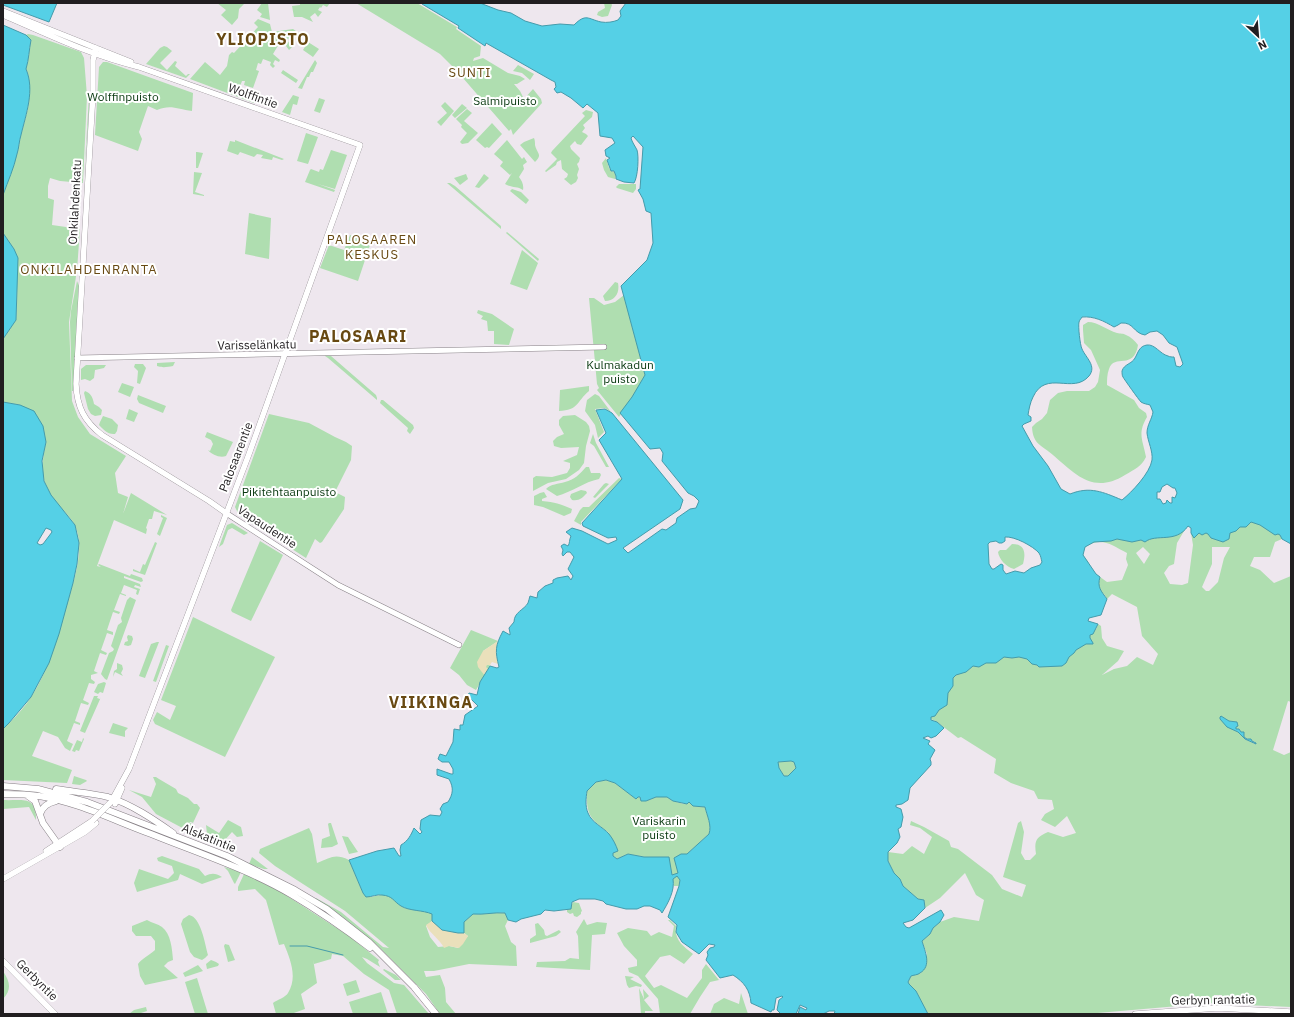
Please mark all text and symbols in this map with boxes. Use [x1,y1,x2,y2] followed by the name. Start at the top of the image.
[1238,16,1278,56] north arrow
[216,29,310,49] district label: YLIOPISTO
[1256,37,1269,53] text: N
[448,64,492,81] district label: SUNTI
[226,80,280,112] street label: Wolffintie
[87,89,159,104] park label: Wolffinpuisto
[473,93,537,108] park label: Salmipuisto
[65,159,84,245] street label: Onkilahdenkatu
[327,231,417,263] district label: PALOSAAREN KESKUS
[20,261,158,278] district label: ONKILAHDENRANTA
[309,326,407,346] district label: PALOSAARI
[217,336,297,353] street label: Varisselänkatu
[586,357,654,386] park label: Kulmakadun puisto
[215,419,256,494] street label: Palosaarentie
[242,484,336,499] park label: Pikitehtaanpuisto
[235,502,300,552] street label: Vapaudentie
[389,692,473,712] district label: VIIKINGA
[632,813,686,842] park label: Variskarin puisto
[180,820,239,855] street label: Alskatintie
[13,956,62,1004] street label: Gerbyntie
[1171,991,1255,1008] street label: Gerbyn rantatie

